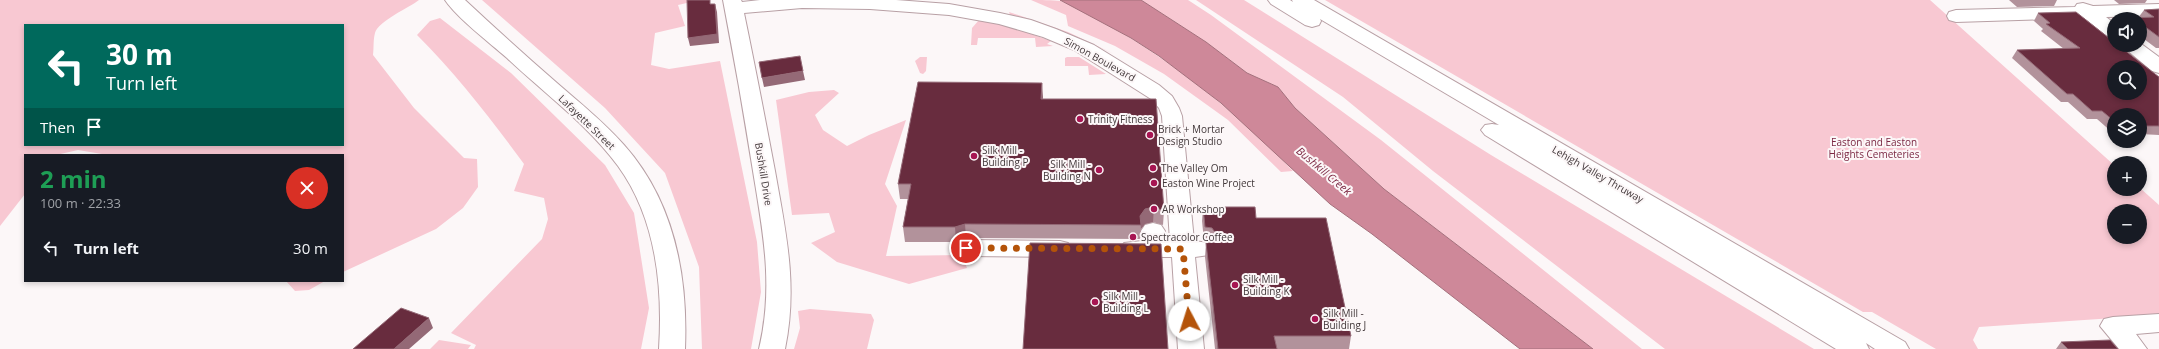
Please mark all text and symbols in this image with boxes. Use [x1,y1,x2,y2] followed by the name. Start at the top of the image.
[2107,12,2147,244] map controls
[2107,12,2147,52] button: sound
[1062,34,1138,84] street label: Simon Boulevard
[106,35,173,73] text: 30 m
[40,40,92,92] icon: left
[2107,60,2147,100] button: search
[106,71,177,95] text: Turn left
[556,91,619,153] street label: Lafayette Street
[2107,108,2147,148] button: layers
[1088,112,1153,126] place label: Trinity Fitness
[1075,114,1085,124] marker: Trinity Fitness
[83,116,105,138] icon: arrive
[40,117,75,137] text: Then
[1158,122,1224,148] place label: Brick + Mortar Design Studio
[1145,130,1155,140] marker: Brick + Mortar Design Studio
[1829,135,1920,161] park label: Easton and Easton Heights Cemeteries
[752,142,776,207] street label: Bushkill Drive
[1550,142,1647,206] street label: Lehigh Valley Thruway
[982,143,1028,169] place label: Silk Mill - Building P
[1294,143,1356,199] water label: Bushkill Creek
[969,151,979,161] marker: Silk Mill - Building P
[2107,156,2147,196] button: +
[1043,157,1091,183] place label: Silk Mill - Building N
[1161,161,1228,175] place label: The Valley Om
[40,162,107,195] text: 2 min
[1148,163,1158,173] marker: The Valley Om
[1094,165,1104,175] marker: Silk Mill - Building N
[286,167,328,209] button: close
[1162,176,1255,190] place label: Easton Wine Project
[1149,178,1159,188] marker: Easton Wine Project
[40,194,121,212] text: 100 m · 22:33
[1162,202,1225,216] place label: AR Workshop
[1149,204,1159,214] marker: AR Workshop
[2107,204,2147,244] button: −
[1141,230,1233,244] place label: Spectracolor Coffee
[949,231,983,265] pin
[1128,232,1138,242] marker: Spectracolor Coffee
[40,237,62,259] icon: left
[955,237,977,259] icon: arrive
[74,238,139,258] text: Turn left
[293,238,328,258] text: 30 m
[1243,272,1290,298] place label: Silk Mill - Building K
[1230,280,1240,290] marker: Silk Mill - Building K
[1103,289,1149,315] place label: Silk Mill - Building L
[1090,297,1100,307] marker: Silk Mill - Building L
[1168,299,1210,341] position arrow
[1323,306,1366,332] place label: Silk Mill - Building J
[1310,314,1320,324] marker: Silk Mill - Building J

